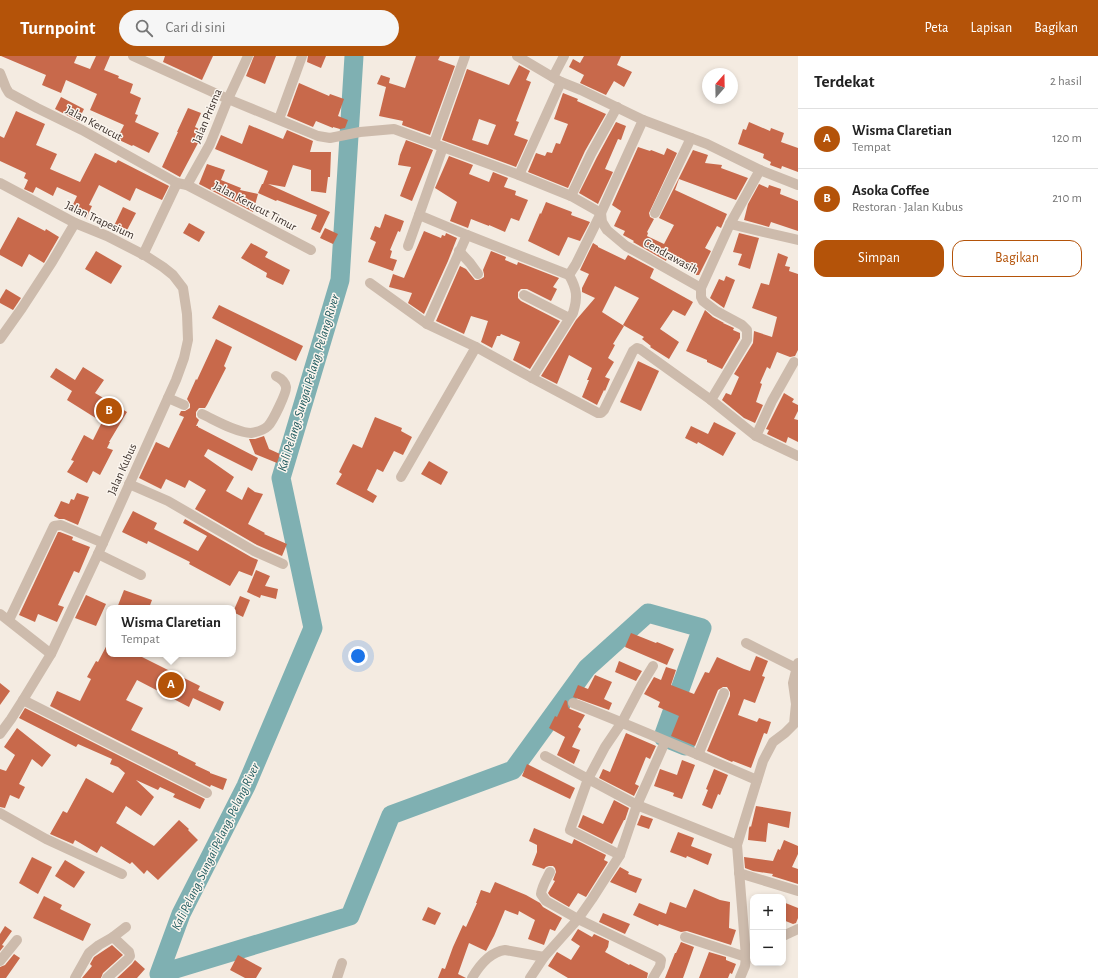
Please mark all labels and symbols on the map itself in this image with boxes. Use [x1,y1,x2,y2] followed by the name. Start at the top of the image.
[702,68,738,104] north arrow
[190,87,224,145] street label: Jalan Prisma
[64,103,124,143] street label: Jalan Kerucut
[211,179,299,233] street label: Jalan Kerucut Timur
[64,199,136,241] street label: Jalan Trapesium
[642,236,700,276] street label: Cendrawasih
[276,292,342,473] water label: Kali Pelang, Sungai Pelang, Pelang River
[96,396,122,426] pin: B
[105,442,139,496] street label: Jalan Kubus
[348,646,368,666] your location
[158,670,184,700] pin: A
[170,761,263,933] water label: Kali Pelang, Sungai Pelang, Pelang River

